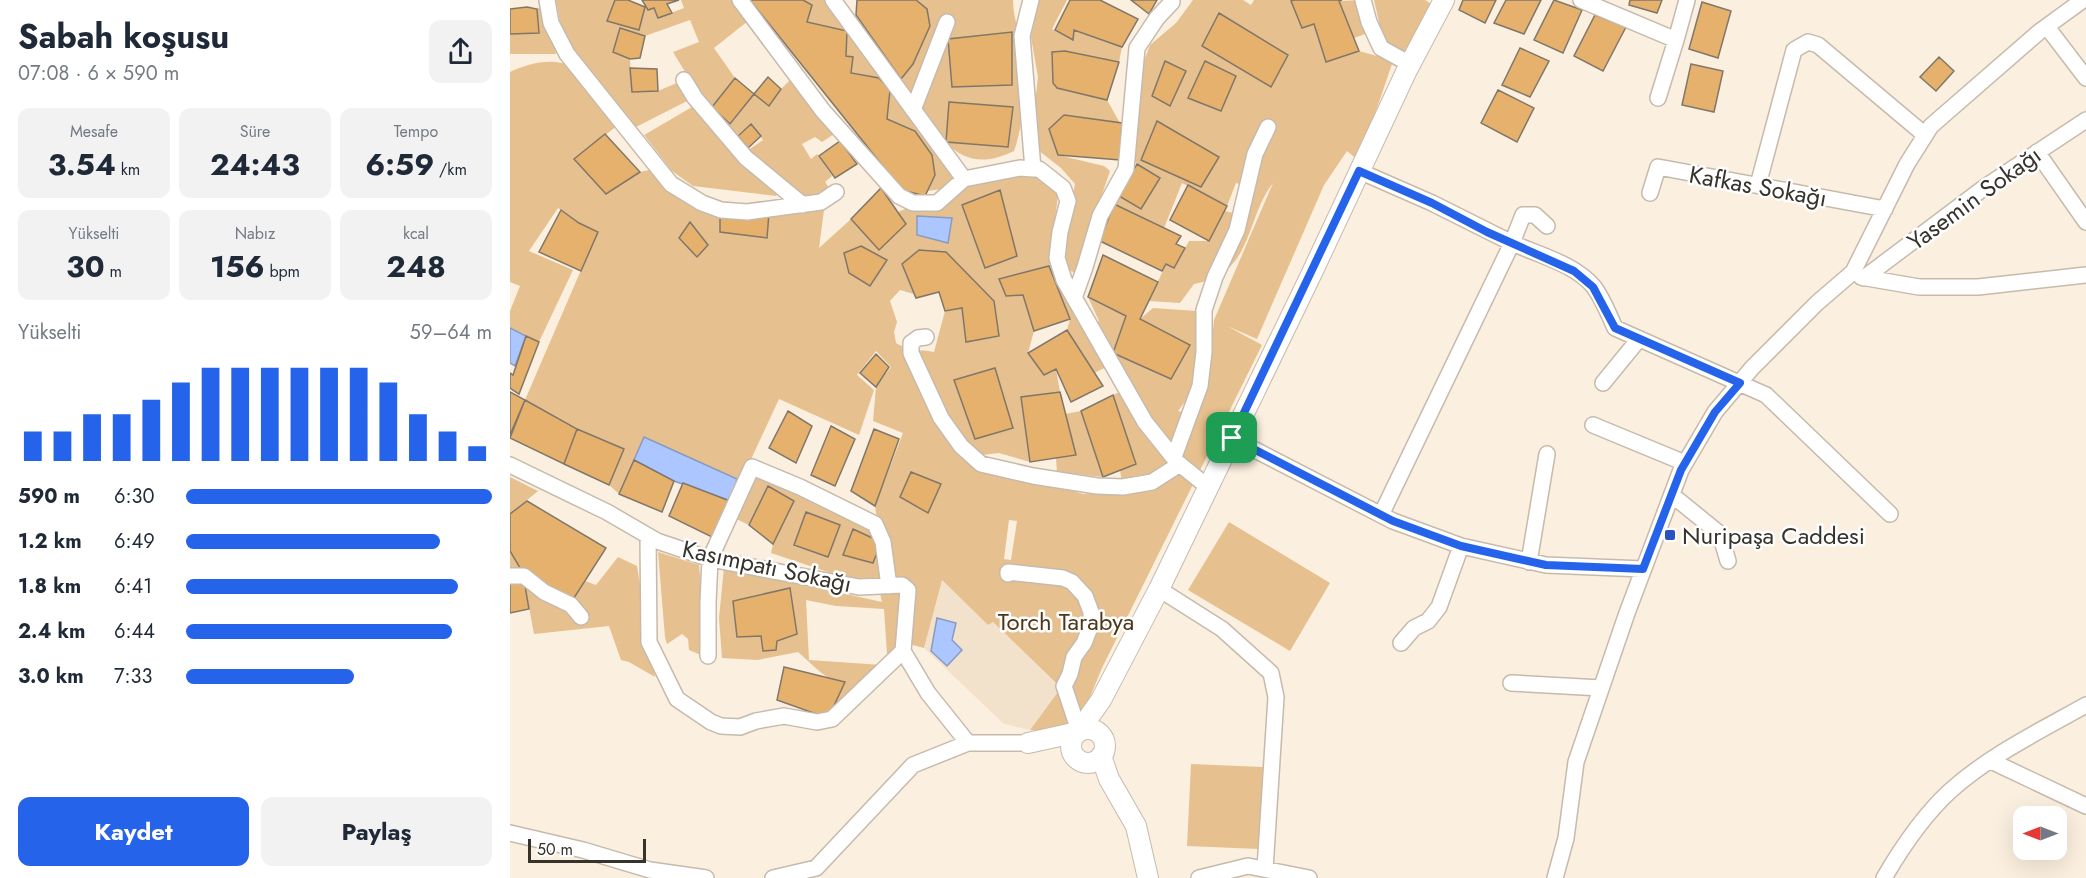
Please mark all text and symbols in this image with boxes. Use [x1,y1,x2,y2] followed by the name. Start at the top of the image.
[18,13,229,60] text: Sabah koşusu
[429,20,492,83] button: share
[18,59,179,88] text: 07:08 · 6 × 590 m
[70,120,118,143] text: Mesafe
[240,120,270,143] text: Süre
[394,120,438,143] text: Tempo
[1900,137,2048,259] street label: Yasemin Sokağı
[48,143,116,186] text: 3.54
[210,143,300,186] text: 24:43
[365,143,434,186] text: 6:59
[1686,157,1830,215] street label: Kafkas Sokağı
[116,158,140,181] text: km
[434,158,467,181] text: /km
[69,222,119,245] text: Yükselti
[235,222,275,245] text: Nabız
[403,222,429,245] text: kcal
[66,245,105,288] text: 30
[210,245,265,288] text: 156
[386,245,446,288] text: 248
[105,260,122,283] text: m
[265,260,300,283] text: bpm
[18,318,81,347] text: Yükselti
[410,318,492,347] text: 59–64 m
[1206,412,1257,463] pin
[1215,421,1248,454] icon: arrive
[18,482,80,511] text: 590 m
[114,482,154,511] text: 6:30
[1682,518,1865,553] place label: Nuripaşa Caddesi
[18,527,82,556] text: 1.2 km
[114,527,155,556] text: 6:49
[1663,528,1677,542] marker: Nuripaşa Caddesi
[679,531,855,601] street label: Kasımpatı Sokağı
[18,572,81,601] text: 1.8 km
[114,572,152,601] text: 6:41
[998,604,1134,639] park label: Torch Tarabya
[18,617,85,646] text: 2.4 km
[114,617,155,646] text: 6:44
[18,662,84,691] text: 3.0 km
[114,662,152,691] text: 7:33
[18,797,249,866] button: Kaydet
[261,797,492,866] button: Paylaş
[2013,806,2067,860] north arrow
[2013,806,2067,860] map controls
[528,836,646,864] scale bar
[537,838,573,861] text: 50 m

